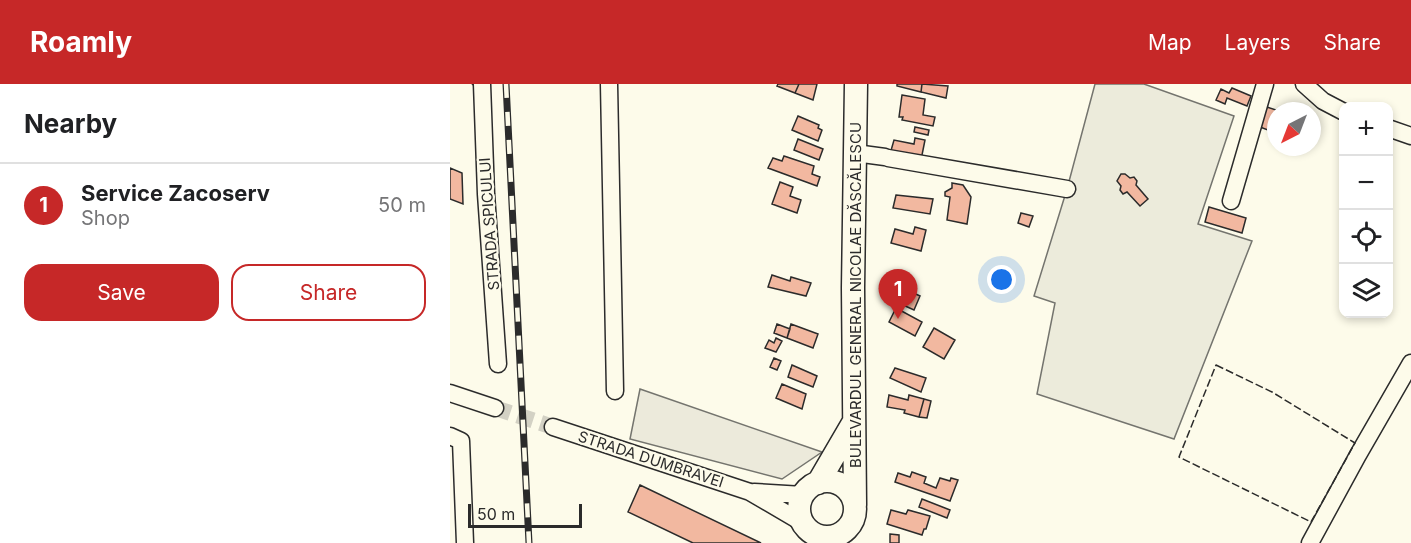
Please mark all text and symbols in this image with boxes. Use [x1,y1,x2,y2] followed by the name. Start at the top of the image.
[30,25,132,59] text: Roamly
[1148,30,1192,55] text: Map
[1225,30,1291,55] text: Layers
[1324,30,1381,55] text: Share
[1267,102,1321,156] north arrow
[1339,102,1393,318] map controls
[1339,102,1393,156] button: +
[24,108,117,139] text: Nearby
[846,122,865,468] street label: BULEVARDUL GENERAL NICOLAE DĂSCĂLESCU
[1339,156,1393,210] button: −
[475,157,503,291] street label: STRADA SPICULUI
[81,180,270,206] text: Service Zacoserv
[39,193,48,217] text: 1
[378,193,426,217] text: 50 m
[81,206,130,230] text: Shop
[1339,210,1393,264] button: locate
[24,264,219,321] button: Save
[231,264,426,321] button: Share
[1339,264,1393,318] button: layers
[987,265,1016,294] your location
[878,270,918,319] pin: 1
[576,426,726,492] street label: STRADA DUMBRAVEI
[468,501,582,528] scale bar
[477,504,515,524] text: 50 m

